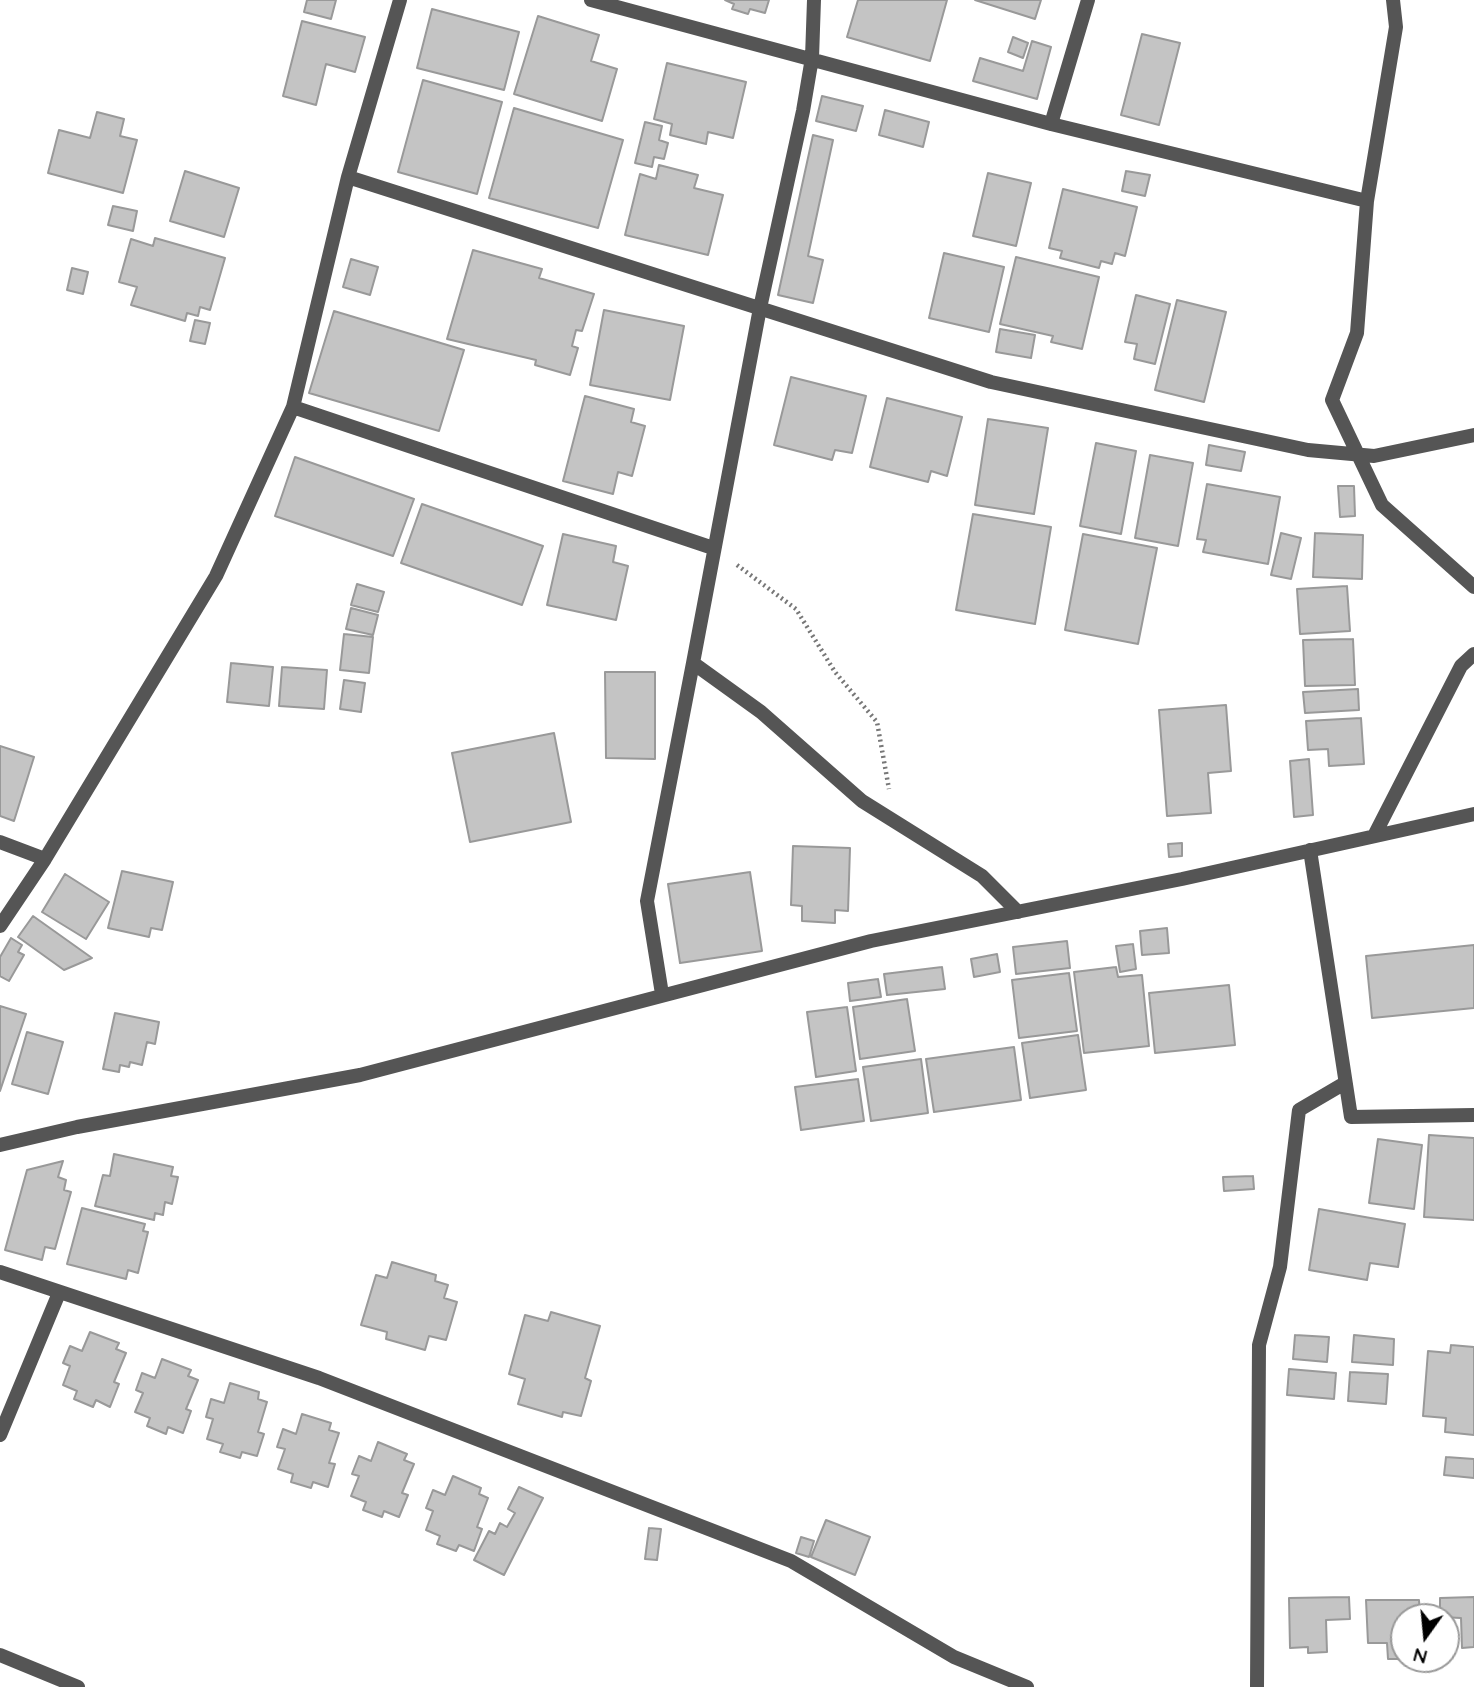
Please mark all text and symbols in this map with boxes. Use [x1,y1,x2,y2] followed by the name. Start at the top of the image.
[1390,1603,1460,1673] north arrow
[1410,1643,1430,1670] text: N

